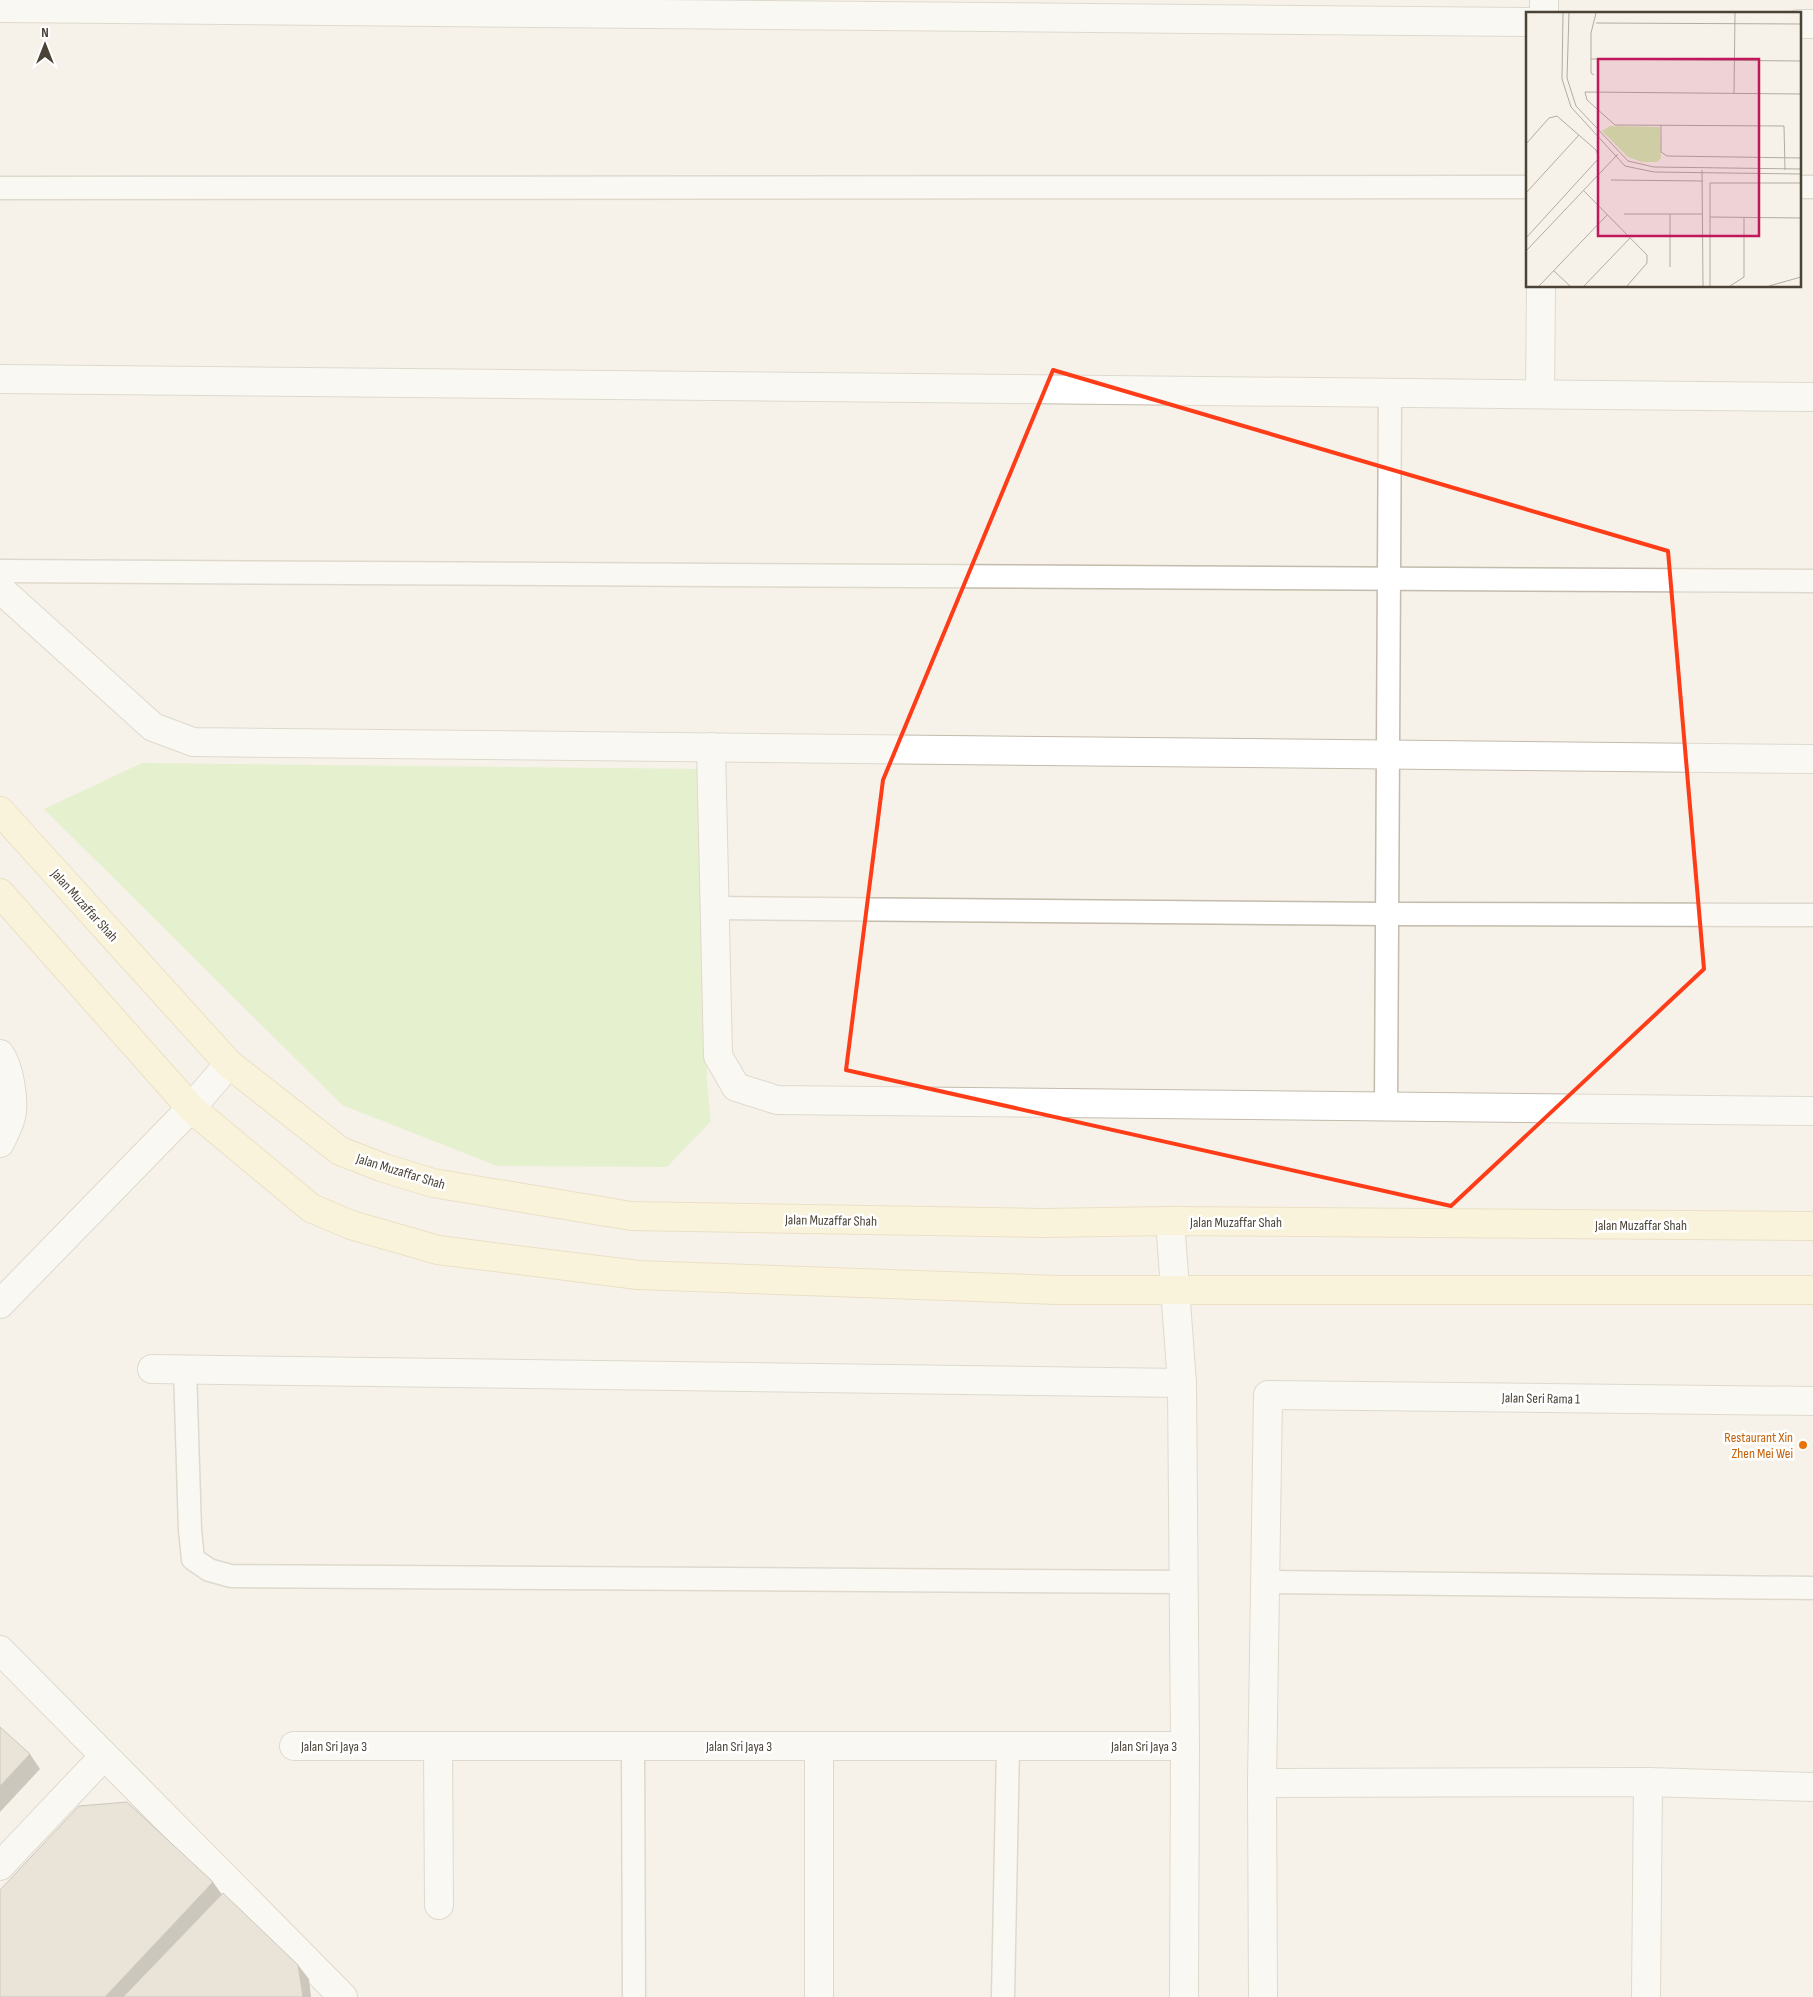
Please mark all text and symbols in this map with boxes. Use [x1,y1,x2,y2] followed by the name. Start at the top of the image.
[1526,12,1800,288] inset map
[20,20,70,70] north arrow
[41,24,49,41] text: N
[47,865,122,945] street label: Jalan Muzaffar Shah
[353,1150,447,1193] street label: Jalan Muzaffar Shah
[784,1211,877,1230] street label: Jalan Muzaffar Shah
[1189,1214,1282,1231] street label: Jalan Muzaffar Shah
[1594,1217,1687,1234] street label: Jalan Muzaffar Shah
[1501,1389,1580,1408] street label: Jalan Seri Rama 1
[1724,1429,1793,1462] place label: Restaurant Xin Zhen Mei Wei
[1797,1439,1809,1451] marker: Restaurant Xin Zhen Mei Wei
[300,1738,367,1755] street label: Jalan Sri Jaya 3
[705,1738,772,1755] street label: Jalan Sri Jaya 3
[1110,1738,1177,1755] street label: Jalan Sri Jaya 3

